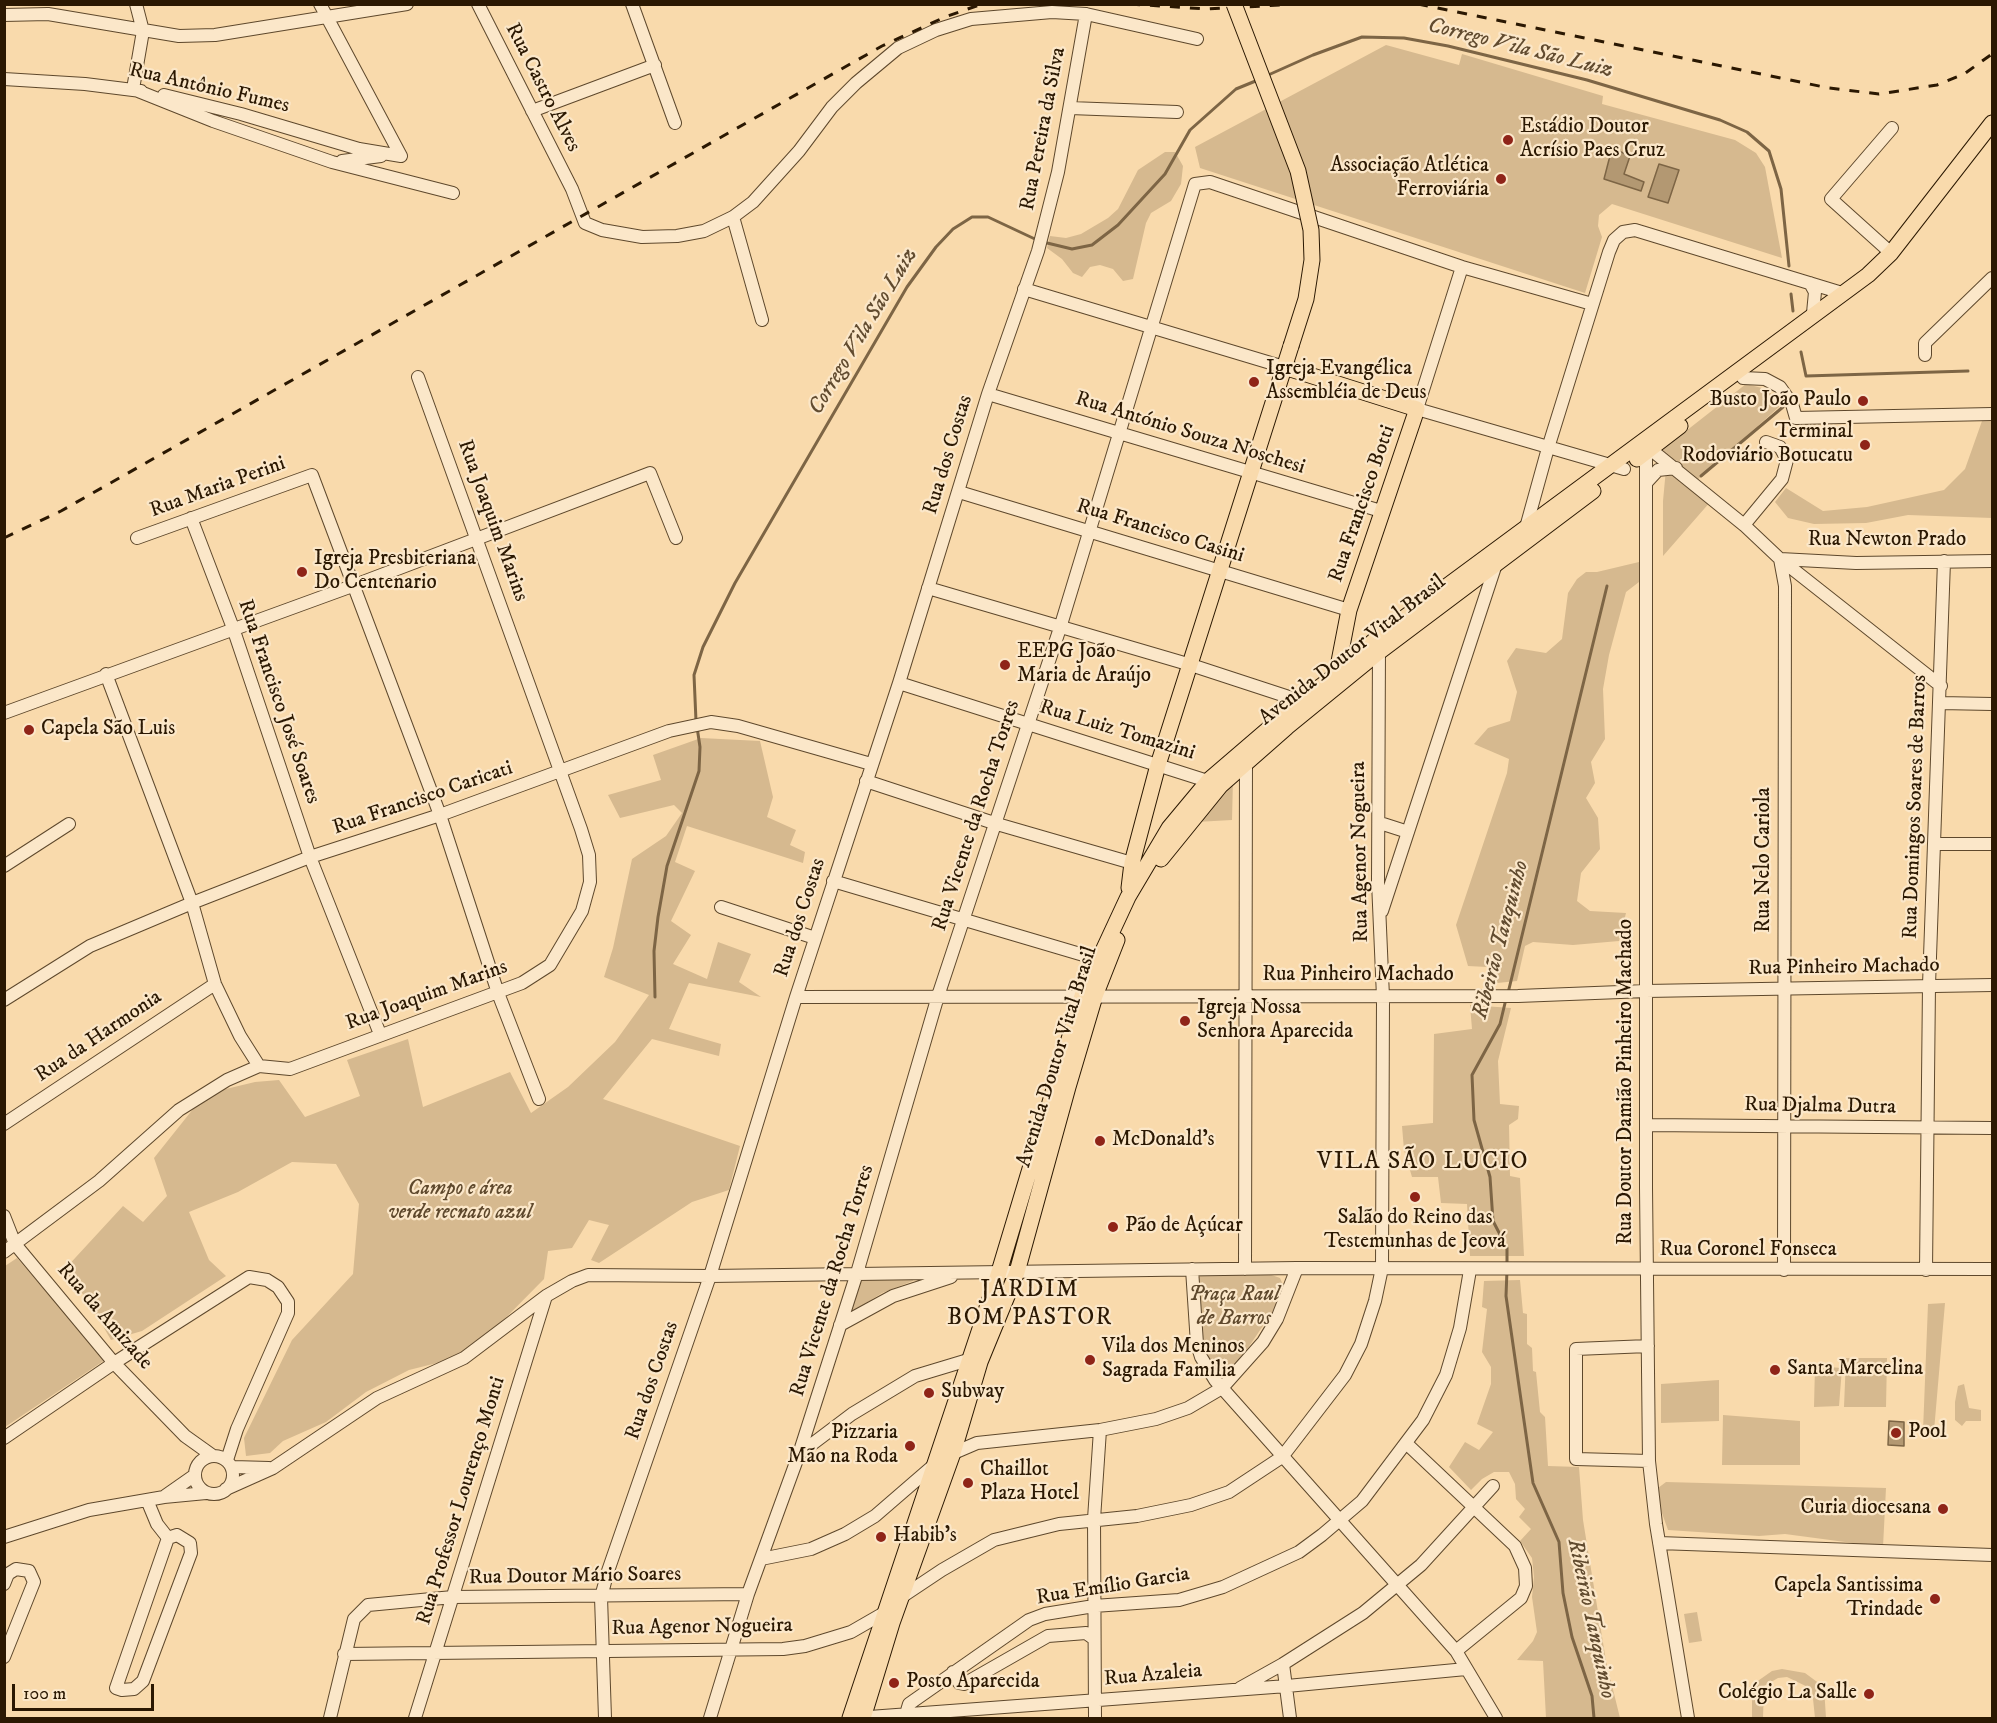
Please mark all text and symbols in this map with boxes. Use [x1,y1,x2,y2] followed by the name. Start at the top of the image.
[1425,13,1615,85] water label: Corrego Vila São Luiz
[499,19,585,157] street label: Rua Castro Alves
[1016,45,1072,213] street label: Rua Pereira da Silva
[126,58,292,120] street label: Rua Antônio Fumes
[1520,115,1665,165] place label: Estádio Doutor Acrísio Paes Cruz
[1501,133,1515,147] marker: Estádio Doutor Acrísio Paes Cruz
[1330,154,1489,204] place label: Associação Atlética Ferroviária
[1494,172,1508,186] marker: Associação Atlética Ferroviária
[804,244,924,420] water label: Corrego Vila São Luiz
[1266,357,1426,407] place label: Igreja Evangélica Assembléia de Deus
[1247,375,1261,389] marker: Igreja Evangélica Assembléia de Deus
[1072,387,1308,481] street label: Rua António Souza Noschesi
[1710,388,1851,414] place label: Busto João Paulo
[919,392,979,518] street label: Rua dos Costas
[1856,394,1870,408] marker: Busto João Paulo
[1681,420,1853,470] place label: Terminal Rodoviário Botucatu
[1324,422,1402,586] street label: Rua Francisco Botti
[451,437,533,605] street label: Rua Joaquim Marins
[1858,438,1872,452] marker: Terminal Rodoviário Botucatu
[147,452,289,524] street label: Rua Maria Perini
[1073,495,1247,569] street label: Rua Francisco Casini
[1808,528,1966,554] street label: Rua Newton Prado
[314,547,476,597] place label: Igreja Presbiteriana Do Centenario
[295,565,309,579] marker: Igreja Presbiteriana Do Centenario
[1255,570,1451,732] street label: Avenida Doutor Vital Brasil
[231,597,325,807] street label: Rua Francisco José Soares
[1017,640,1151,690] place label: EEPG João Maria de Araújo
[998,658,1012,672] marker: EEPG João Maria de Araújo
[1899,674,1933,940] street label: Rua Domingos Soares de Barros
[1036,695,1198,767] street label: Rua Luiz Tomazini
[928,697,1026,935] street label: Rua Vicente da Rocha Torres
[41,717,175,743] place label: Capela São Luis
[22,723,36,737] marker: Capela São Luis
[330,756,516,842] street label: Rua Francisco Caricati
[1347,761,1375,943] street label: Rua Agenor Nogueira
[1752,787,1778,933] street label: Rua Nelo Cariola
[770,855,832,981] street label: Rua dos Costas
[1468,858,1536,1022] water label: Ribeirão Tanquinho
[1614,919,1640,1245] street label: Rua Doutor Damião Pinheiro Machado
[1012,943,1104,1171] street label: Avenida Doutor Vital Brasil
[1748,954,1940,982] street label: Rua Pinheiro Machado
[343,955,511,1037] street label: Rua Joaquim Marins
[1262,963,1454,989] street label: Rua Pinheiro Machado
[31,985,167,1089] street label: Rua da Harmonia
[1197,996,1353,1046] place label: Igreja Nossa Senhora Aparecida
[1178,1014,1192,1028] marker: Igreja Nossa Senhora Aparecida
[1744,1093,1896,1121] street label: Rua Djalma Dutra
[1112,1128,1215,1154] place label: McDonald's
[1093,1134,1107,1148] marker: McDonald's
[1317,1149,1529,1177] district label: VILA SÃO LUCIO
[786,1162,880,1400] street label: Rua Vicente da Rocha Torres
[388,1177,532,1227] park label: Campo e área verde recnato azul
[1408,1190,1422,1204] marker: Salão do Reino das Testemunhas de Jeová
[1324,1206,1506,1256] place label: Salão do Reino das Testemunhas de Jeová
[1125,1214,1243,1240] place label: Pão de Açúcar
[1106,1220,1120,1234] marker: Pão de Açúcar
[1659,1238,1837,1264] street label: Rua Coronel Fonseca
[51,1258,157,1376] street label: Rua da Amizade
[947,1277,1113,1333] district label: JARDIM BOM PASTOR
[1188,1283,1280,1333] park label: Praça Raul de Barros
[621,1318,685,1444] street label: Rua dos Costas
[1102,1335,1245,1385] place label: Vila dos Meninos Sagrada Familia
[1083,1353,1097,1367] marker: Vila dos Meninos Sagrada Familia
[1787,1357,1923,1383] place label: Santa Marcelina
[1768,1363,1782,1377] marker: Santa Marcelina
[412,1374,512,1628] street label: Rua Professor Lourenço Monti
[941,1380,1004,1406] place label: Subway
[922,1386,936,1400] marker: Subway
[1908,1420,1946,1446] place label: Pool
[787,1421,898,1471] place label: Pizzaria Mão na Roda
[1889,1426,1903,1440] marker: Pool
[903,1439,917,1453] marker: Pizzaria Mão na Roda
[980,1458,1079,1508] place label: Chaillot Plaza Hotel
[961,1476,975,1490] marker: Chaillot Plaza Hotel
[1801,1496,1931,1522] place label: Curia diocesana
[1936,1502,1950,1516] marker: Curia diocesana
[893,1524,957,1550] place label: Habib's
[874,1530,888,1544] marker: Habib's
[1560,1537,1620,1701] water label: Ribeirão Tanquinho
[1035,1562,1191,1612] street label: Rua Emílio Garcia
[469,1563,681,1591] street label: Rua Doutor Mário Soares
[1774,1574,1923,1624] place label: Capela Santissima Trindade
[1928,1592,1942,1606] marker: Capela Santissima Trindade
[611,1614,793,1642] street label: Rua Agenor Nogueira
[1103,1659,1203,1693] street label: Rua Azaleia
[906,1670,1040,1696] place label: Posto Aparecida
[15,1672,158,1710] scale bar
[887,1676,901,1690] marker: Posto Aparecida
[1718,1681,1857,1707] place label: Colégio La Salle
[23,1683,66,1705] text: 100 m
[1862,1687,1876,1701] marker: Colégio La Salle

